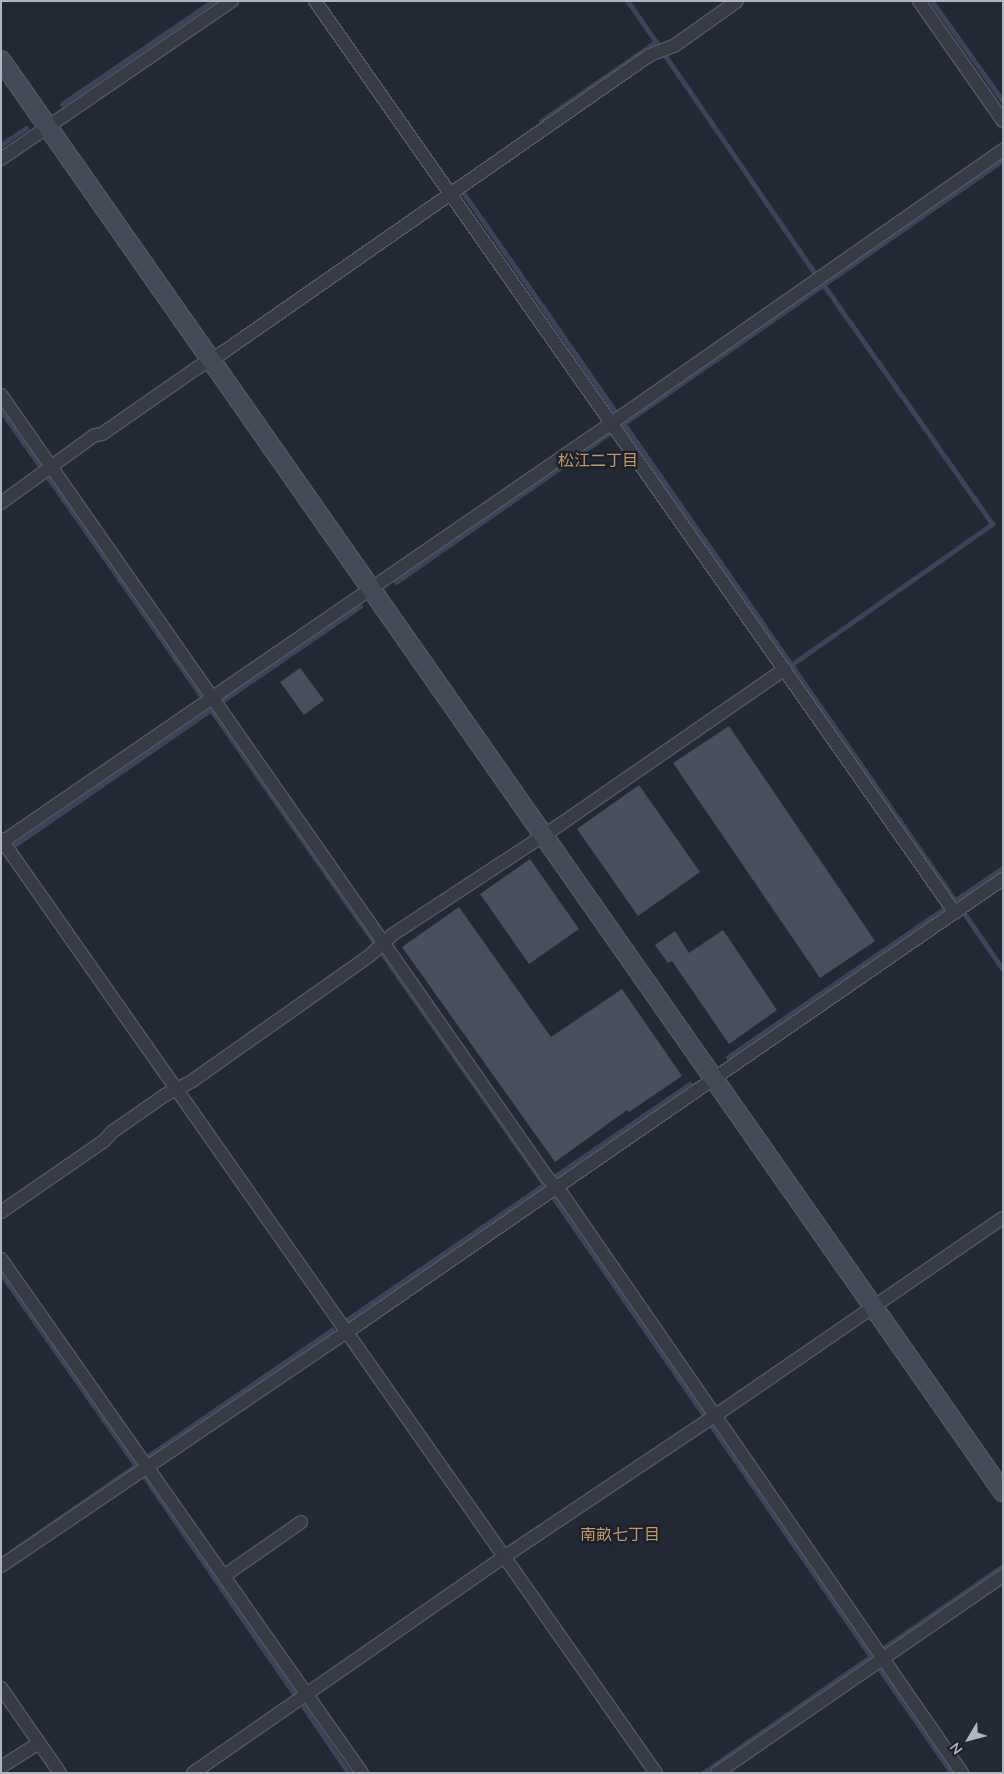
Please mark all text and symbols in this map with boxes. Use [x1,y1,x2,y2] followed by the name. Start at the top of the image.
[558,451,638,471] district label: 松江二丁目
[580,1525,660,1545] district label: 南畝七丁目
[944,1714,994,1764] north arrow
[946,1738,967,1758] text: N

